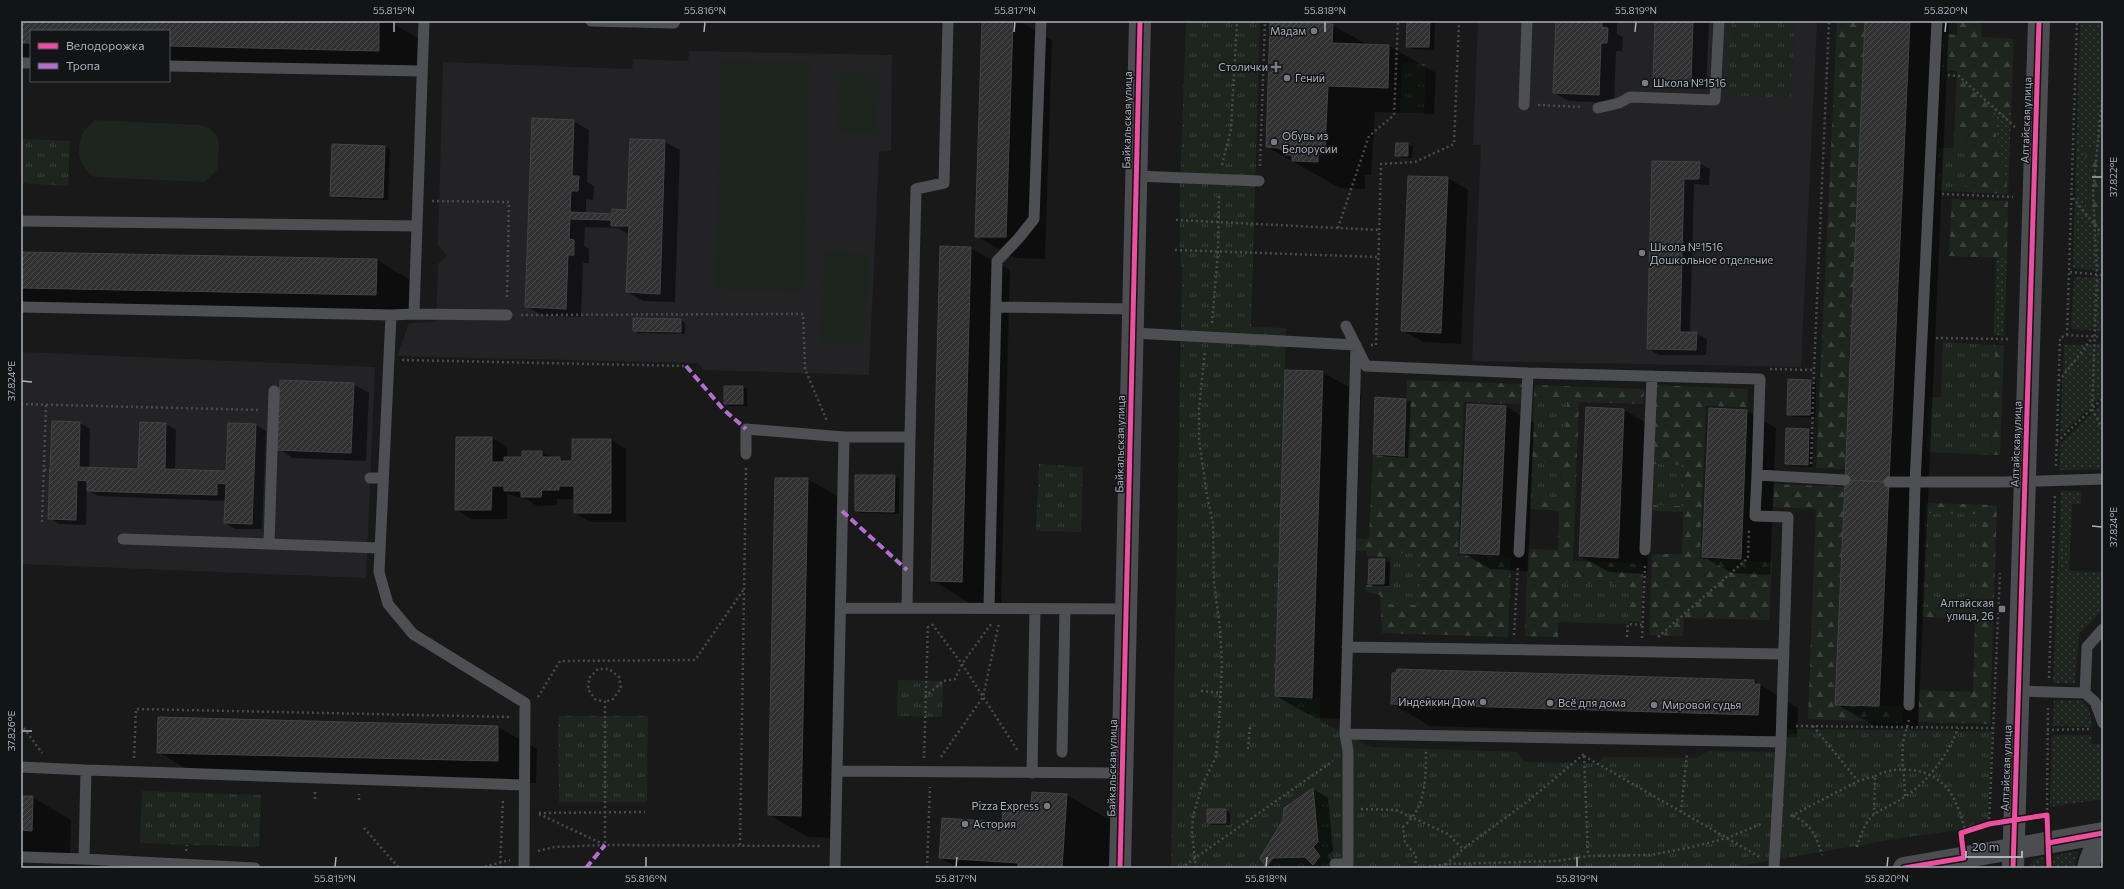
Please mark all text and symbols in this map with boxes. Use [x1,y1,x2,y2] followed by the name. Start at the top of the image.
[373,4,415,16] text: 55.815°N
[684,4,726,16] text: 55.816°N
[994,4,1036,16] text: 55.817°N
[1304,4,1346,16] text: 55.818°N
[1615,4,1657,16] text: 55.819°N
[1924,4,1968,16] text: 55.820°N
[1270,24,1306,37] place label: Мадам
[1309,26,1319,36] marker: Мадам
[30,30,170,82] legend
[66,38,144,52] text: Велодорожка
[66,58,100,72] text: Тропа
[1218,60,1268,73] place label: Столички
[1271,62,1281,72] marker: Столички
[1119,71,1134,169] street label: Байкальская улица
[1295,71,1325,84] place label: Гений
[1282,73,1292,83] marker: Гений
[1653,76,1726,89] place label: Школа №1516
[2018,77,2033,163] street label: Алтайская улица
[1640,78,1650,88] marker: Школа №1516
[1282,129,1337,155] place label: Обувь из Белорусии
[1269,137,1279,147] marker: Обувь из Белорусии
[2107,157,2119,197] text: 37.822°E
[1650,240,1774,266] place label: Школа №1516 Дошкольное отделение
[1637,248,1647,258] marker: Школа №1516 Дошкольное отделение
[5,361,17,401] text: 37.824°E
[1112,395,1127,493] street label: Байкальская улица
[2008,401,2023,487] street label: Алтайская улица
[2107,507,2119,547] text: 37.824°E
[1940,596,1994,622] place label: Алтайская улица, 26
[1997,604,2007,614] marker: Алтайская улица, 26
[1398,695,1475,708] place label: Индейкин Дом
[1558,696,1626,709] place label: Всё для дома
[1478,697,1488,707] marker: Индейкин Дом
[1545,698,1555,708] marker: Всё для дома
[1662,698,1741,711] place label: Мировой судья
[1649,700,1659,710] marker: Мировой судья
[5,711,17,751] text: 37.826°E
[1104,719,1119,817] street label: Байкальская улица
[1998,725,2013,811] street label: Алтайская улица
[972,799,1039,812] place label: Pizza Express
[1042,801,1052,811] marker: Pizza Express
[973,817,1016,830] place label: Астория
[960,819,970,829] marker: Астория
[1966,833,2022,859] scale bar
[1972,839,1999,853] text: 20 m
[314,872,356,884] text: 55.815°N
[625,872,667,884] text: 55.816°N
[935,872,977,884] text: 55.817°N
[1245,872,1287,884] text: 55.818°N
[1556,872,1598,884] text: 55.819°N
[1865,872,1909,884] text: 55.820°N

